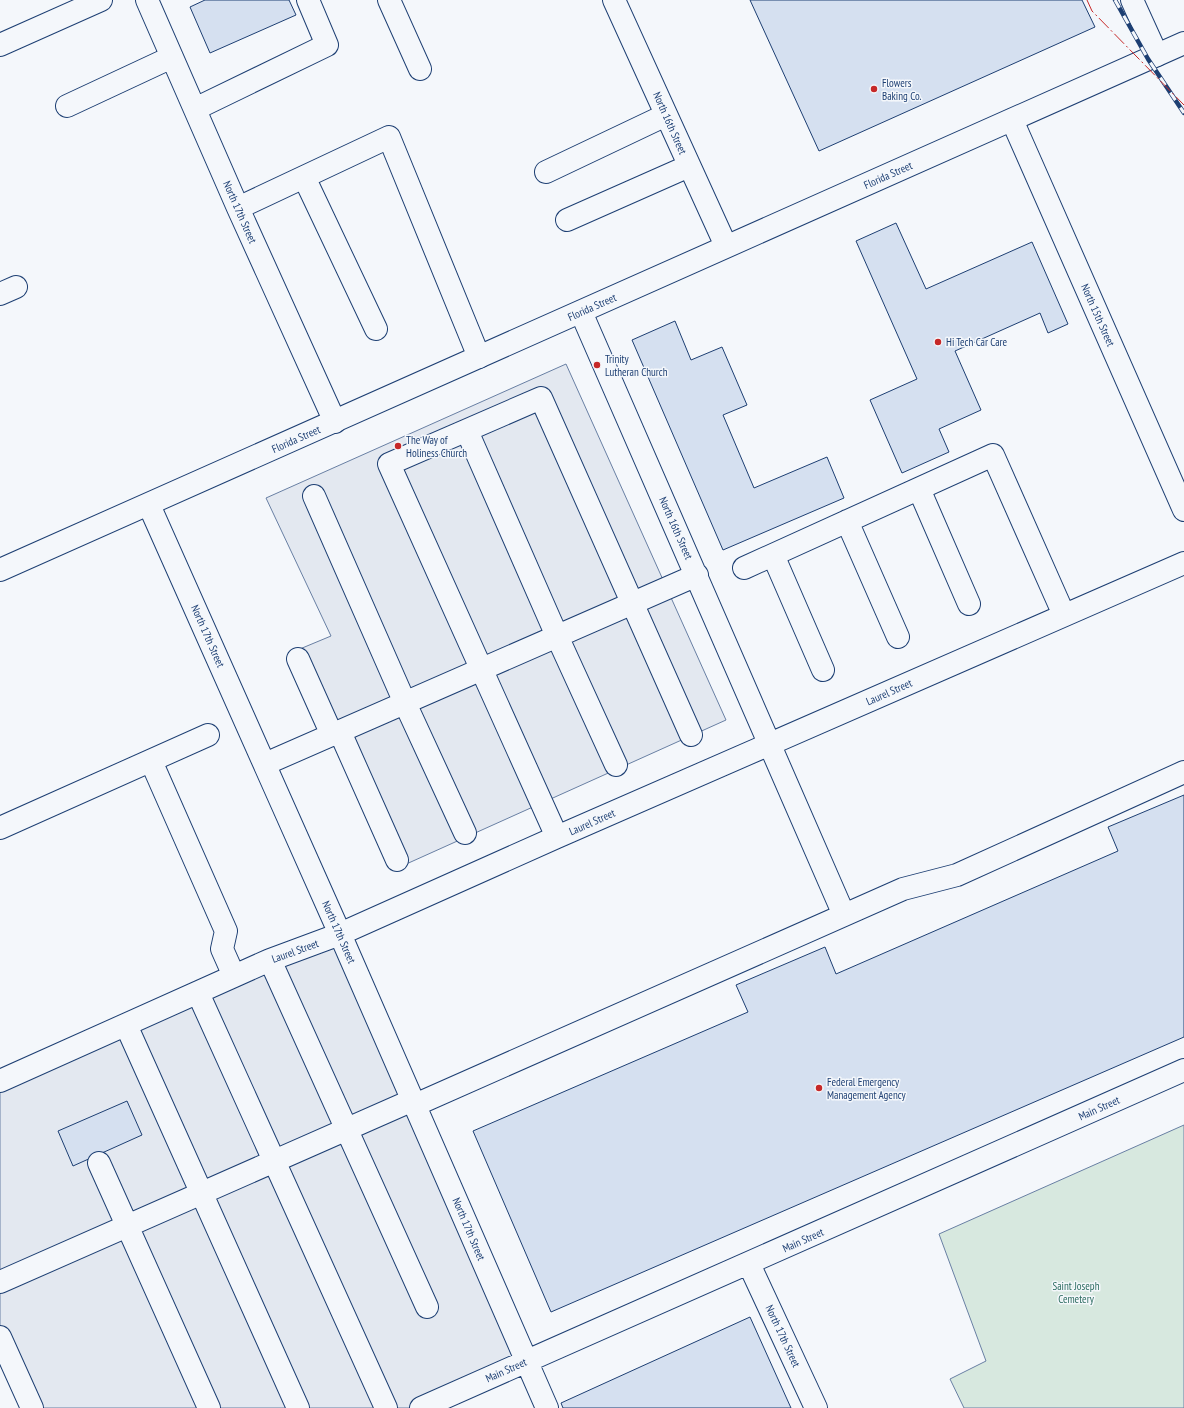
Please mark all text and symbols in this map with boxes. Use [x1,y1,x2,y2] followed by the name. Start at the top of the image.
[882,76,922,103] place label: Flowers Baking Co.
[869,84,879,94] marker: Flowers Baking Co.
[650,90,690,156] street label: North 16th Street
[862,158,914,192] street label: Florida Street
[220,179,260,245] street label: North 17th Street
[1078,282,1118,348] street label: North 15th Street
[566,290,618,324] street label: Florida Street
[946,335,1008,349] place label: Hi Tech Car Care
[933,337,943,347] marker: Hi Tech Car Care
[605,352,668,379] place label: Trinity Lutheran Church
[592,360,602,370] marker: Trinity Lutheran Church
[270,422,322,456] street label: Florida Street
[406,433,467,460] place label: The Way of Holiness Church
[393,441,403,451] marker: The Way of Holiness Church
[656,495,696,561] street label: North 16th Street
[188,603,228,669] street label: North 17th Street
[864,676,914,708] street label: Laurel Street
[567,806,617,838] street label: Laurel Street
[319,899,359,965] street label: North 17th Street
[270,936,320,966] street label: Laurel Street
[827,1075,907,1102] place label: Federal Emergency Management Agency
[814,1083,824,1093] marker: Federal Emergency Management Agency
[1076,1093,1122,1123] street label: Main Street
[449,1195,489,1263] street label: North 17th Street
[780,1225,826,1255] street label: Main Street
[1053,1279,1100,1306] park label: Saint Joseph Cemetery
[763,1303,803,1369] street label: North 17th Street
[483,1355,529,1385] street label: Main Street

